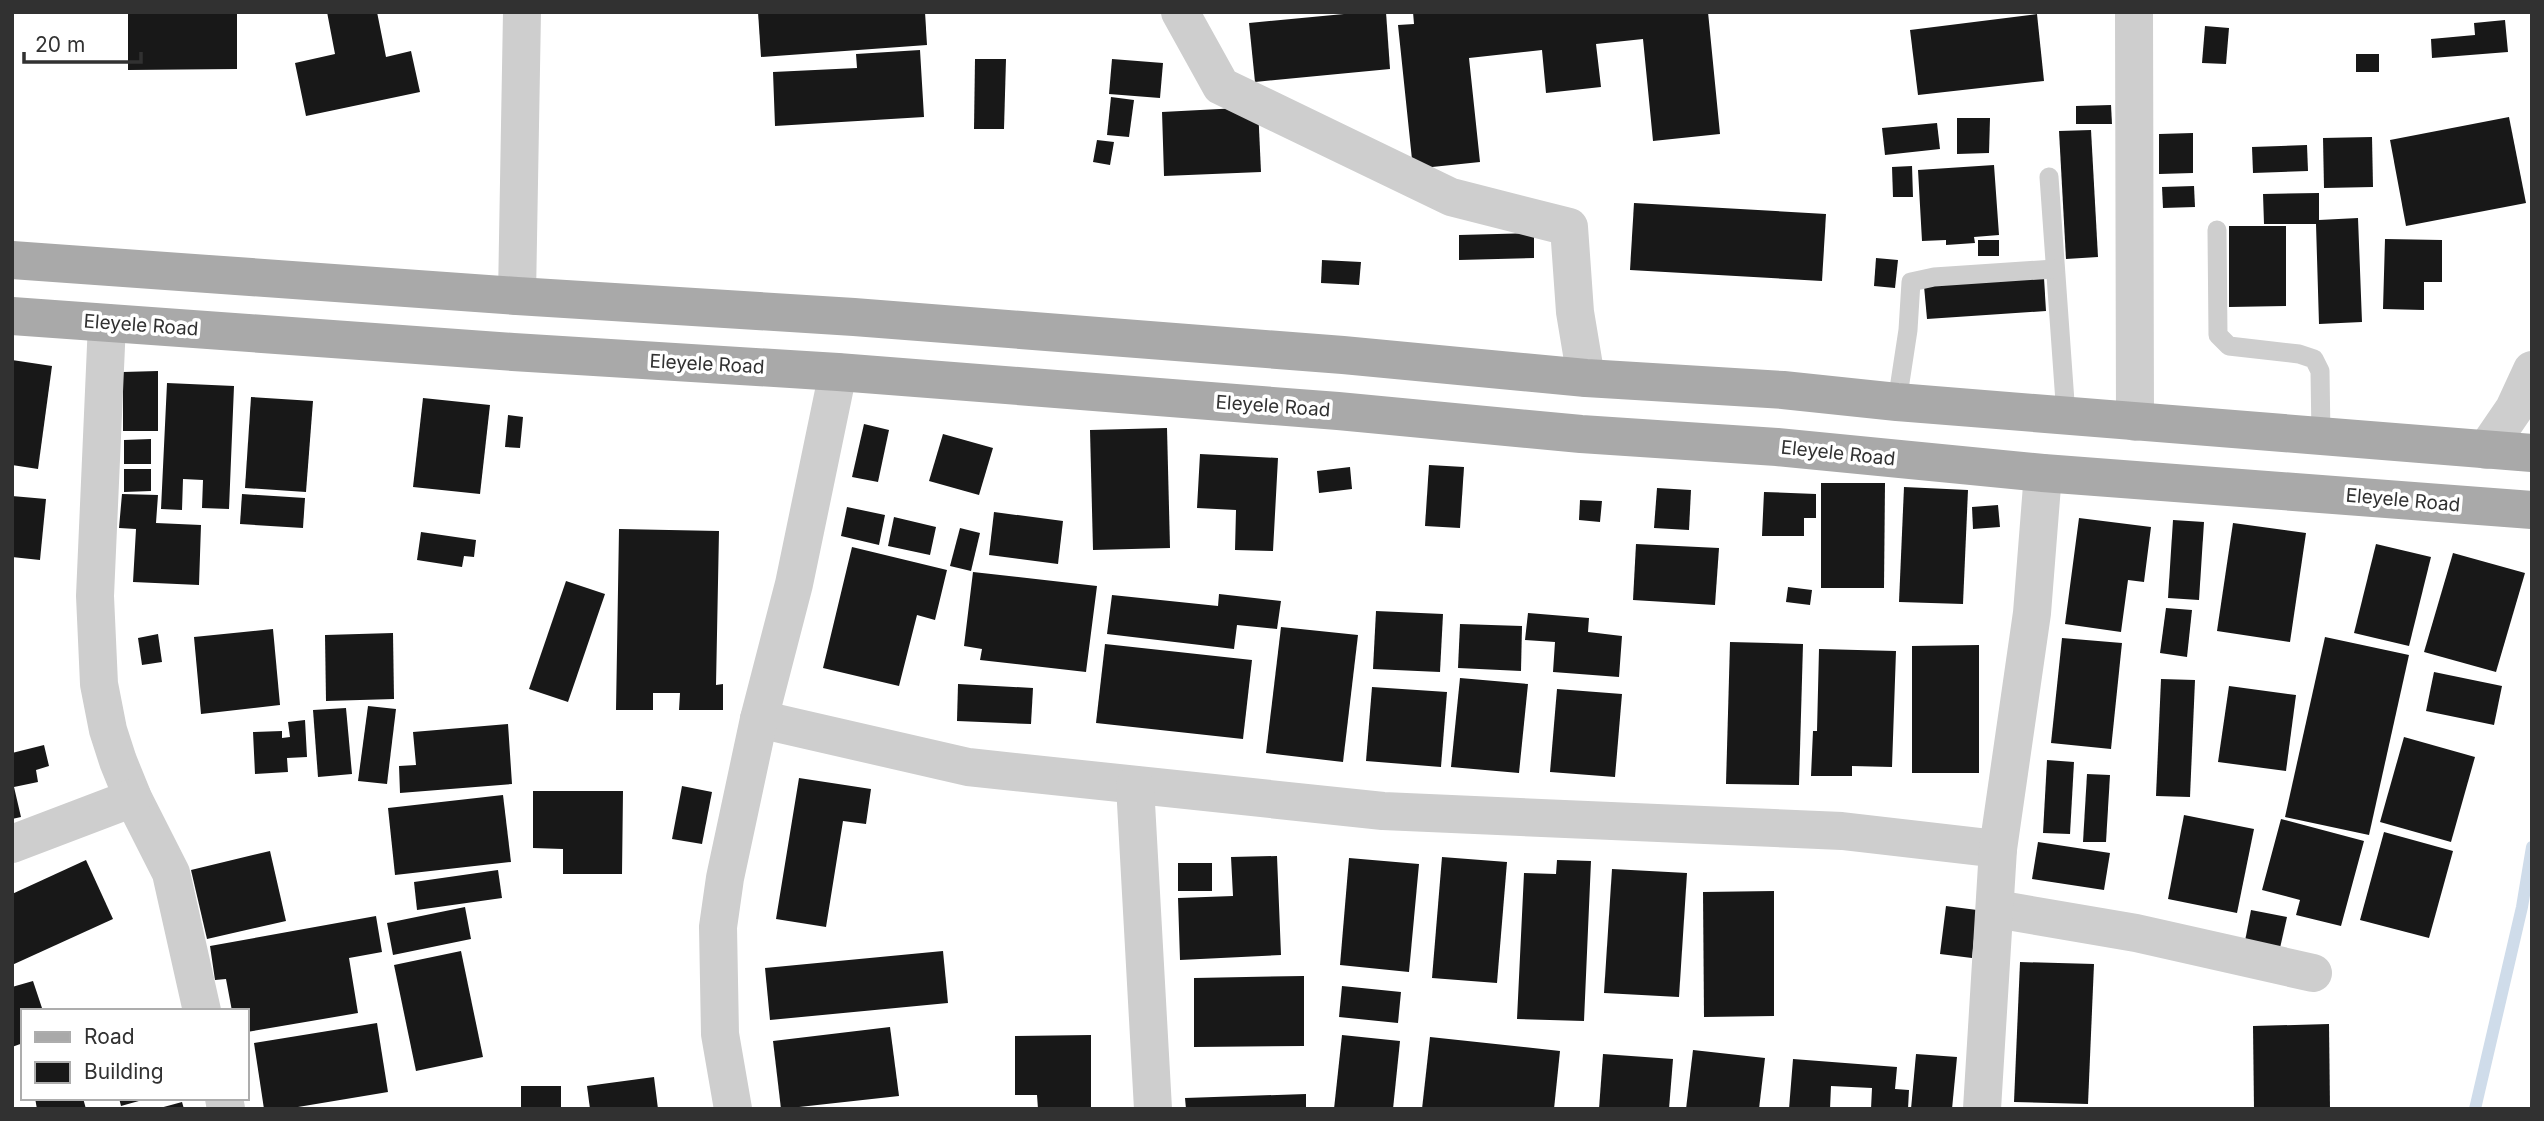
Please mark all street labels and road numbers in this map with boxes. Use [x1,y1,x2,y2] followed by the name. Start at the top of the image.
[83,310,199,340] street label: Eleyele Road
[649,350,765,378] street label: Eleyele Road
[1215,391,1331,421] street label: Eleyele Road
[1780,436,1896,470] street label: Eleyele Road
[2345,484,2461,516] street label: Eleyele Road

